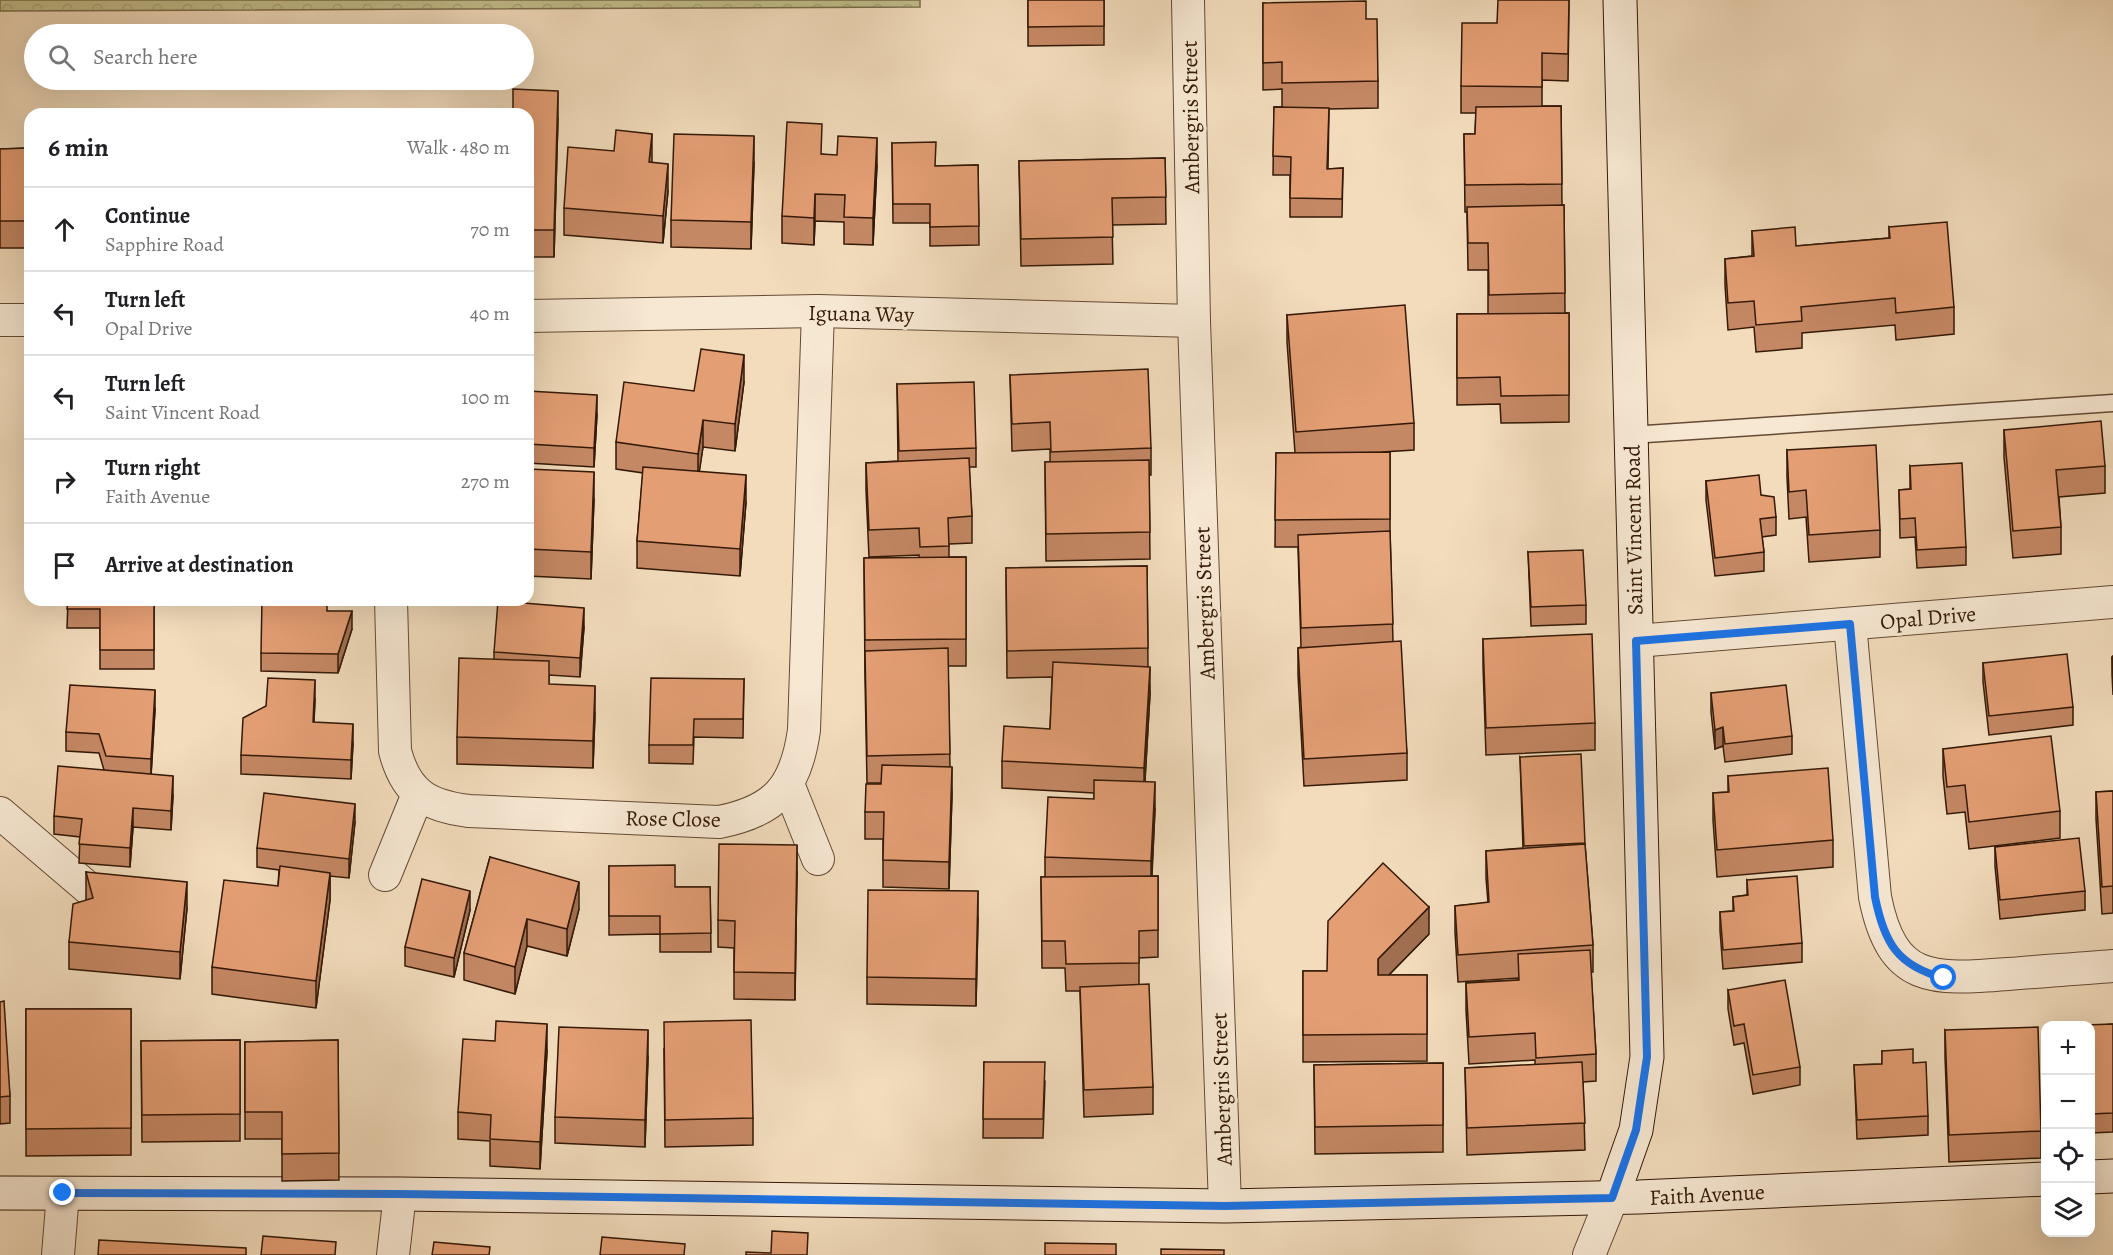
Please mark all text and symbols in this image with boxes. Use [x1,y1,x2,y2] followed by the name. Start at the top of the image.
[24,24,534,90] search box
[1175,40,1207,195] street label: Ambergris Street
[45,41,78,74] icon: search
[93,42,198,72] text: Search here
[48,130,109,165] text: 6 min
[407,134,510,161] text: Walk · 480 m
[105,201,190,231] text: Continue
[48,213,81,246] icon: ahead
[470,216,510,243] text: 70 m
[105,231,224,258] text: Sapphire Road
[105,285,185,315] text: Turn left
[48,297,81,330] icon: left
[808,298,914,330] street label: Iguana Way
[470,300,510,327] text: 40 m
[105,315,192,342] text: Opal Drive
[105,369,185,399] text: Turn left
[48,381,81,414] icon: left
[461,384,510,411] text: 100 m
[105,399,260,426] text: Saint Vincent Road
[1618,444,1650,615] street label: Saint Vincent Road
[105,453,201,483] text: Turn right
[48,465,81,498] icon: right
[461,468,510,495] text: 270 m
[105,483,210,510] text: Faith Avenue
[1187,526,1223,681] street label: Ambergris Street
[48,549,81,582] icon: arrive
[105,550,294,580] text: Arrive at destination
[1879,599,1977,637] street label: Opal Drive
[625,803,721,835] street label: Rose Close
[1930,964,1956,990] route start
[1204,1012,1240,1167] street label: Ambergris Street
[2041,1021,2095,1237] map controls
[2041,1021,2095,1075] button: +
[2041,1075,2095,1129] button: −
[2041,1129,2095,1183] button: locate
[1649,1177,1766,1213] street label: Faith Avenue
[49,1179,75,1205] route end
[2041,1183,2095,1237] button: layers

